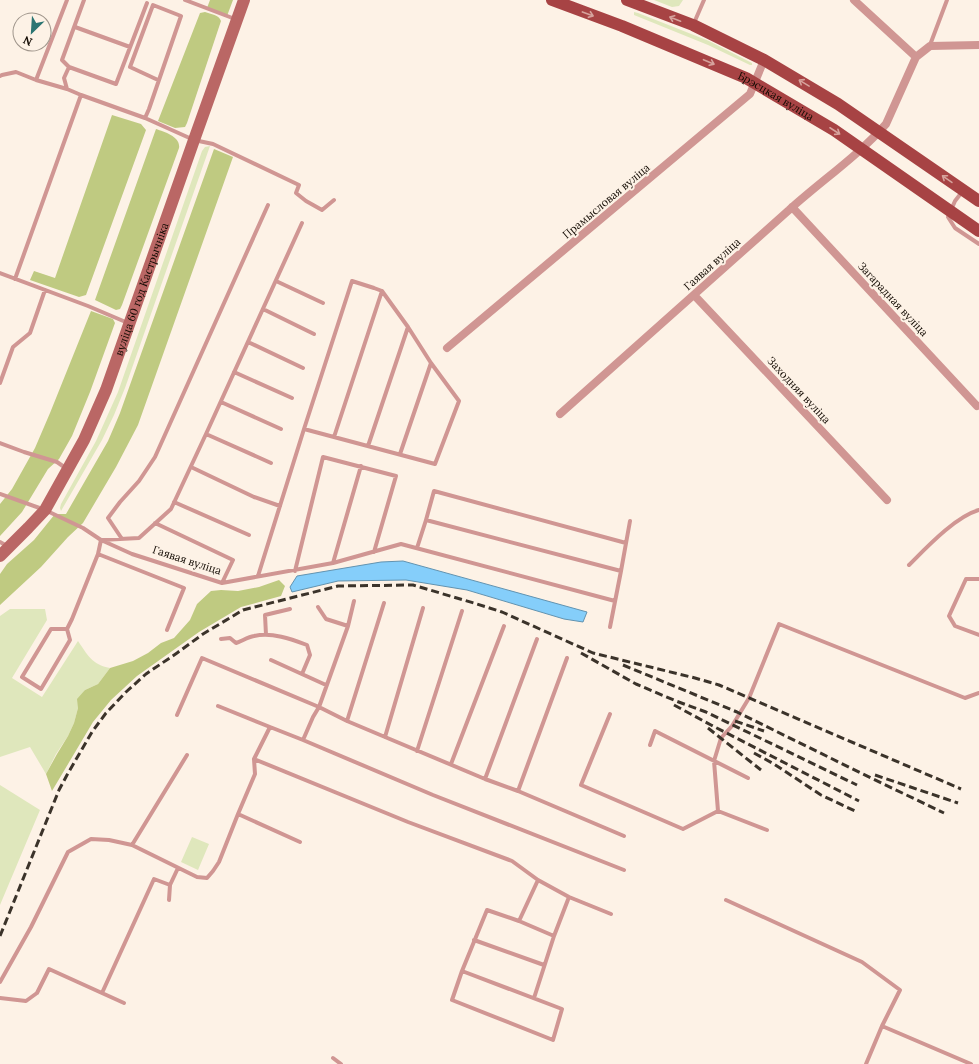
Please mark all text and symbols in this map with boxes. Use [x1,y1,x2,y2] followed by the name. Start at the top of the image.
[582,10,594,18] one-way arrow
[12,12,52,52] north arrow
[670,14,682,22] one-way arrow
[21,33,35,49] text: N
[702,59,714,66] one-way arrow
[736,68,817,124] street label: Брэсцкая вуліца
[798,79,810,87] one-way arrow
[829,127,840,135] one-way arrow
[560,160,653,242] street label: Прамысловая вуліца
[942,175,953,183] one-way arrow
[112,220,171,358] street label: вуліца 60 год Кастрычніка
[681,235,743,293] street label: Гаявая вуліца
[855,259,931,339] street label: Загарадная вуліца
[764,354,834,427] street label: Заходняя вуліца
[151,542,223,578] street label: Гаявая вуліца

